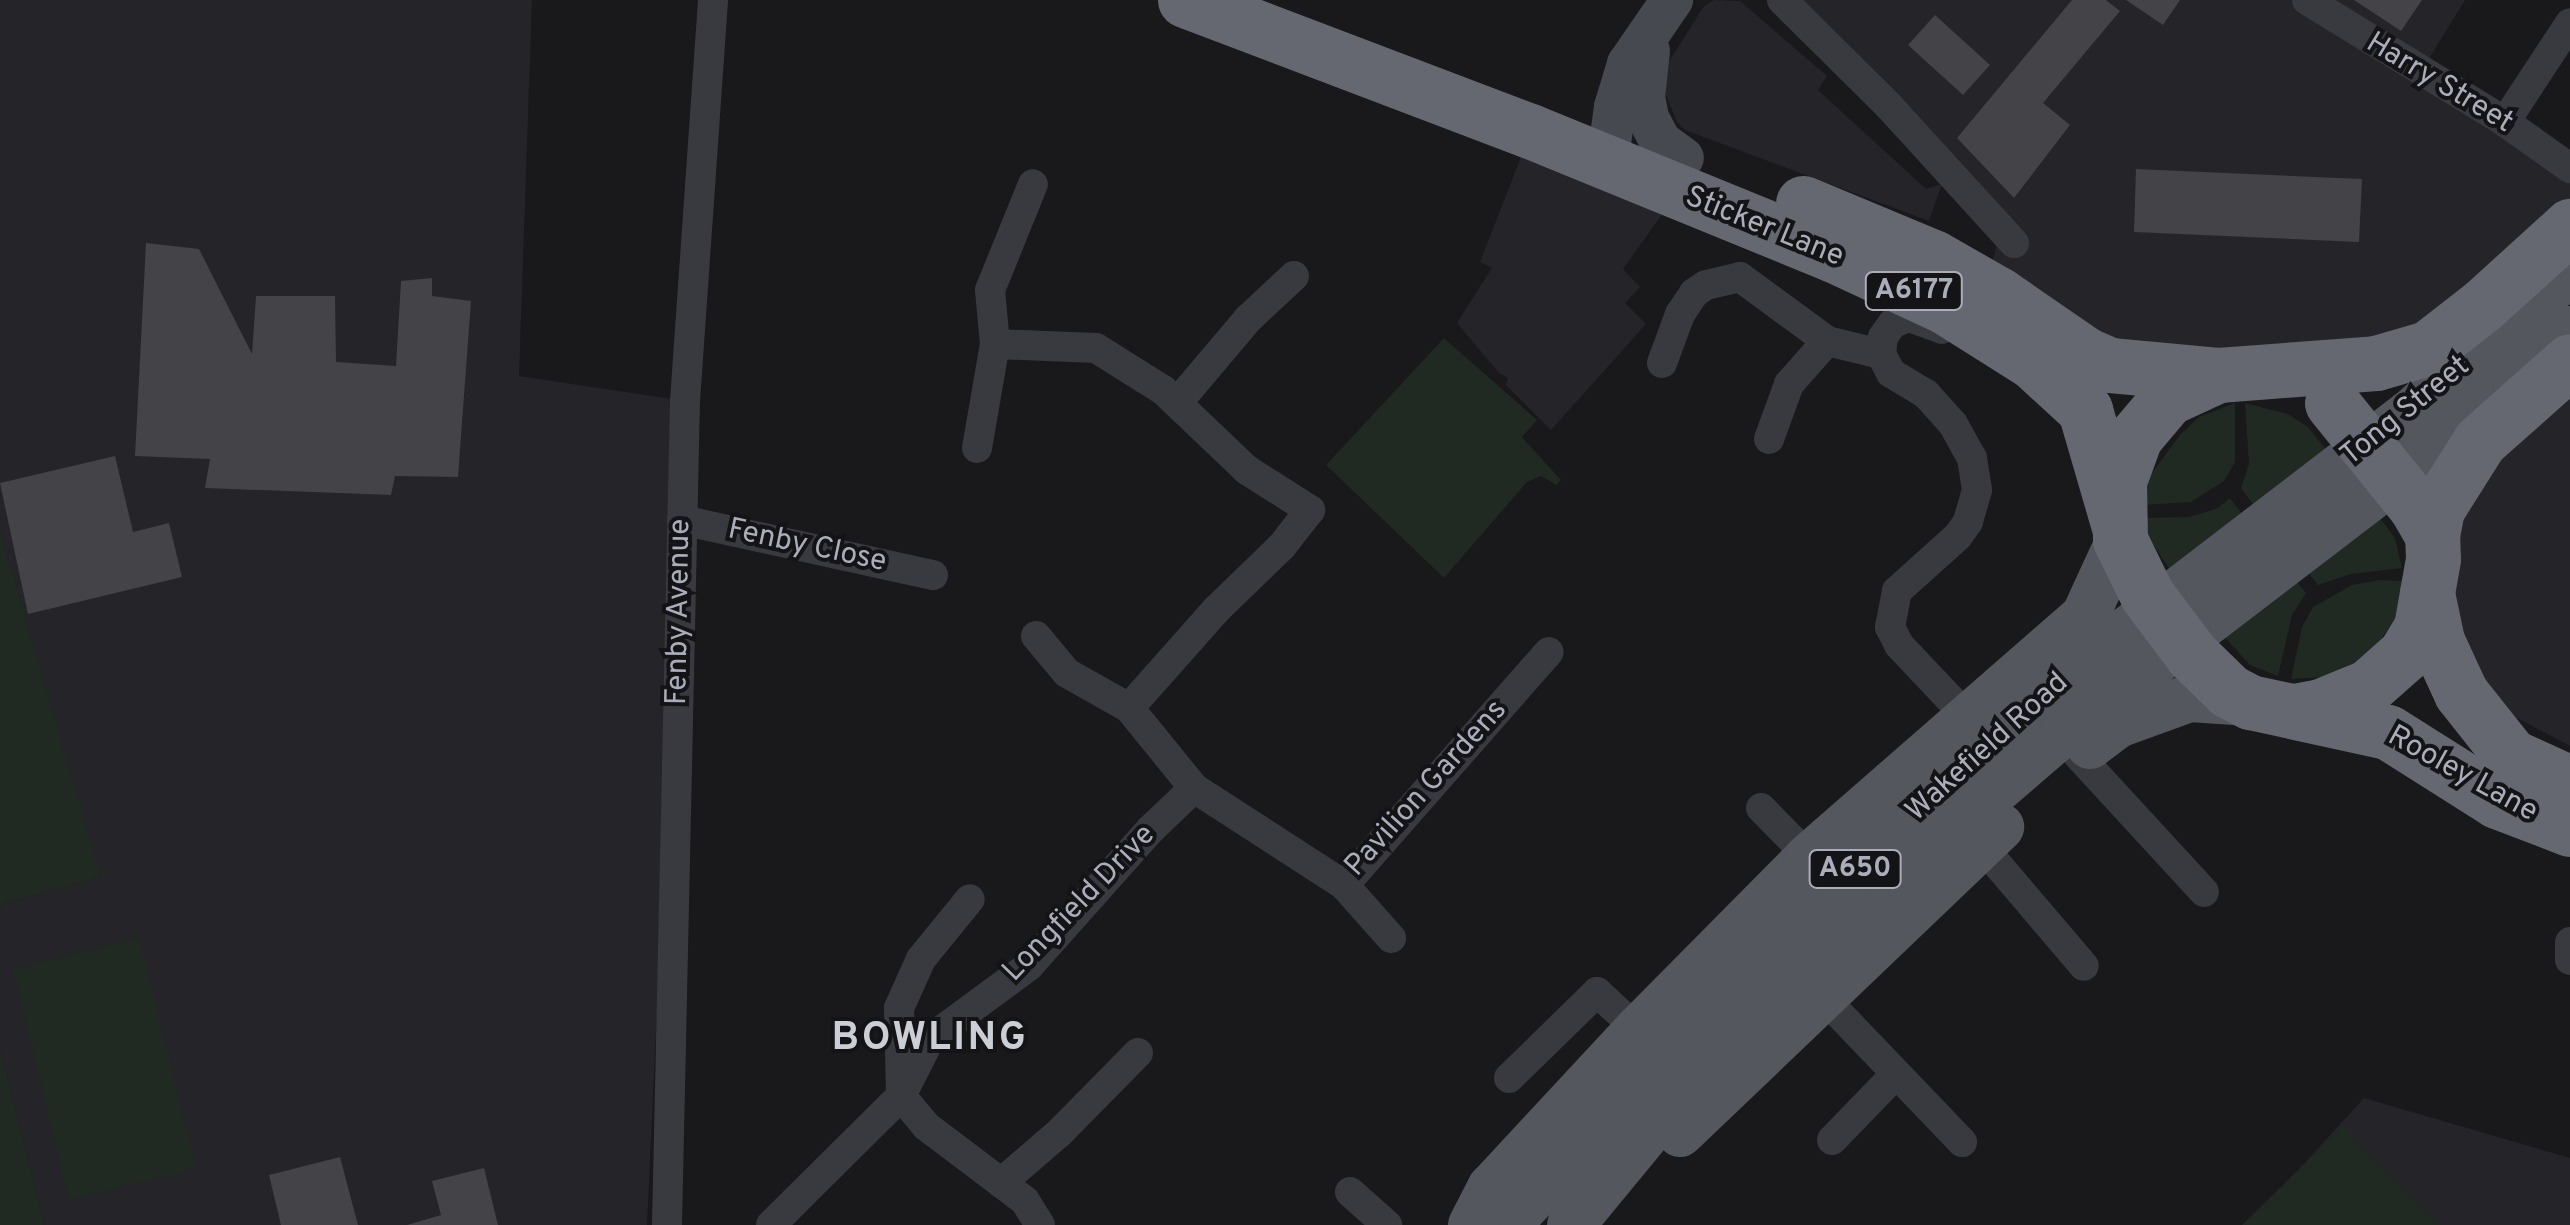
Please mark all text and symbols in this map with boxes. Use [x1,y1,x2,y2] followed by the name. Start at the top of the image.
[2359,26,2519,142] street label: Harry Street
[1680,180,1848,276] street label: Sticker Lane
[1864,268,1964,314] road number: A6177
[2334,349,2478,475] street label: Tong Street
[724,513,890,581] street label: Fenby Close
[660,518,700,706] street label: Fenby Avenue
[1899,666,2077,830] street label: Wakefield Road
[1338,693,1516,885] street label: Pavilion Gardens
[2381,719,2543,831] street label: Rooley Lane
[996,818,1164,990] street label: Longfield Drive
[1808,846,1902,892] road number: A650
[832,1015,1028,1063] district label: BOWLING

